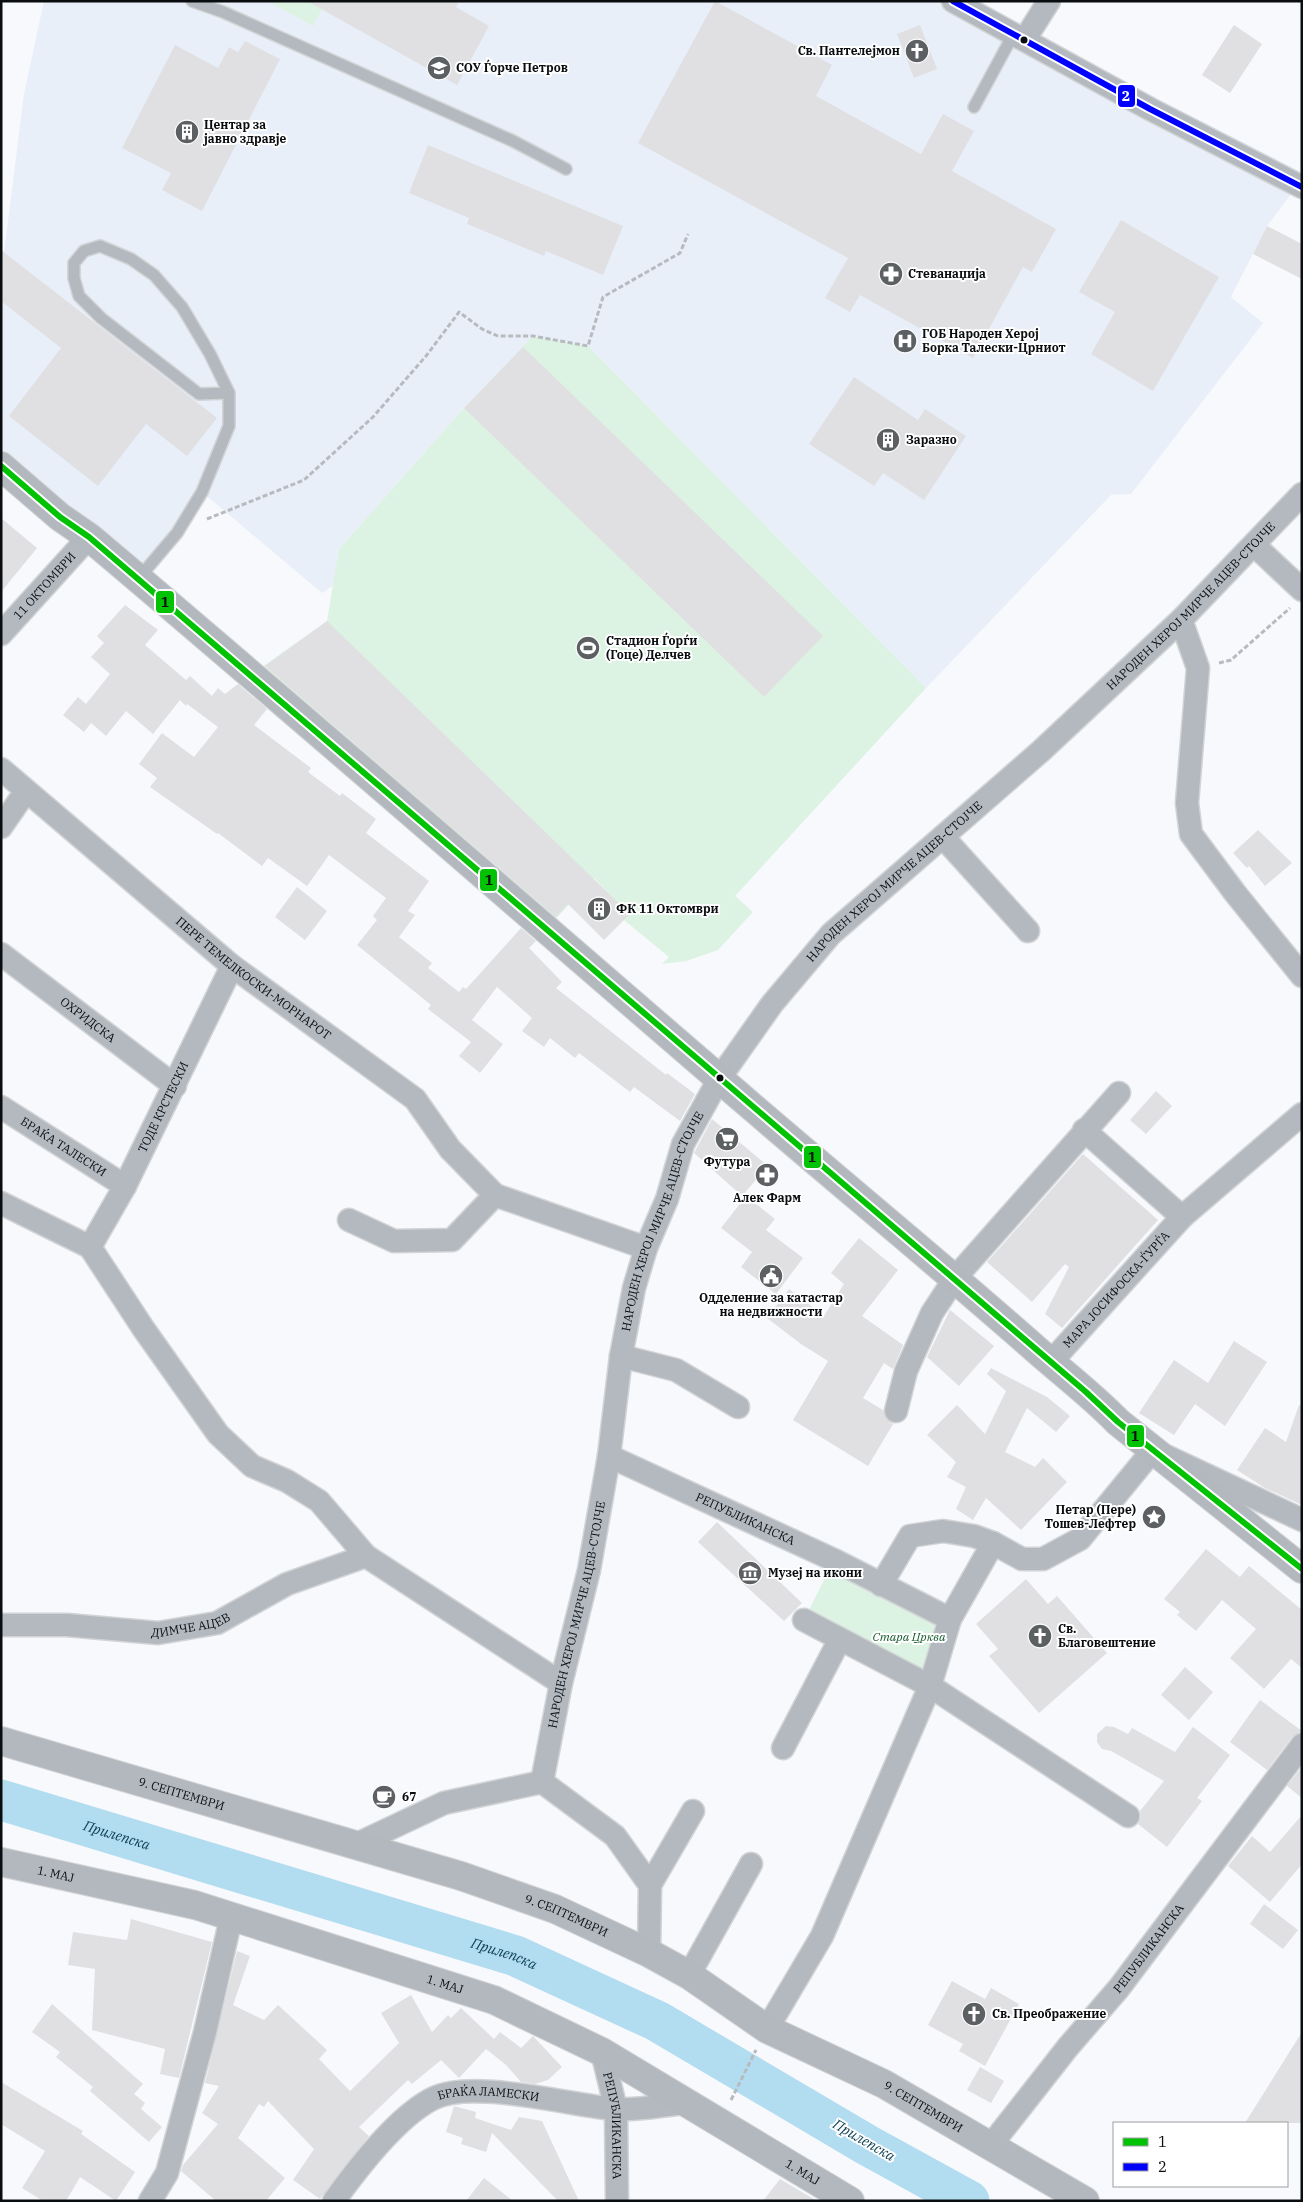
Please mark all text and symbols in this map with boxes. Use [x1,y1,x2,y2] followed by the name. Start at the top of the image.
[1019,35,1029,45] unlabelled marker
[904,38,930,64] church icon: Св. Пантелејмон
[798,43,900,58] place label: Св. Пантелејмон
[426,55,452,81] school or university icon: СОУ Ѓорче Петров
[456,59,568,75] place label: СОУ Ѓорче Петров
[1117,84,1136,108] line badge: 2
[1122,87,1130,105] text: 2
[202,117,287,146] place label: Центар за јавно здравје
[174,119,200,145] building icon: Центар за јавно здравје
[878,261,904,287] pharmacy icon: Стеванаџија
[908,266,986,281] place label: Стеванаџија
[922,326,1066,355] place label: ГОБ Народен Херој Борка Талески-Црниот
[892,328,918,354] hospital icon: ГОБ Народен Херој Борка Талески-Црниот
[875,427,901,453] building icon: Заразно
[906,432,957,447] place label: Заразно
[1103,519,1278,693] street label: НАРОДЕН ХЕРОЈ МИРЧЕ АЦЕВ-СТОЈЧЕ
[10,549,79,622] street label: 11 ОКТОМВРИ
[155,590,175,614] line badge: 1
[161,593,169,611] text: 1
[606,632,698,662] place label: Стадион Ѓорѓи (Гоце) Делчев
[575,635,601,661] sports icon: Стадион Ѓорѓи (Гоце) Делчев
[803,798,985,965] street label: НАРОДЕН ХЕРОЈ МИРЧЕ АЦЕВ-СТОЈЧЕ
[479,868,498,892] line badge: 1
[485,871,493,889] text: 1
[586,896,612,922] building icon: ФК 11 Октомври
[616,901,719,916] place label: ФК 11 Октомври
[173,913,334,1043] street label: ПЕРЕ ТЕМЕЛКОСКИ-МОРНАРОТ
[57,994,120,1046] street label: ОХРИДСКА
[134,1059,191,1155] street label: ТОДЕ КРСТЕСКИ
[715,1073,725,1083] unlabelled marker
[618,1109,707,1333] street label: НАРОДЕН ХЕРОЈ МИРЧЕ АЦЕВ-СТОЈЧЕ
[18,1113,109,1179] street label: БРАЌА ТАЛЕСКИ
[714,1126,740,1152] supermarket icon: Футура
[803,1145,822,1169] line badge: 1
[808,1148,816,1166] text: 1
[704,1154,751,1169] place label: Футура
[754,1162,780,1188] pharmacy icon: Алек Фарм
[733,1190,801,1205] place label: Алек Фарм
[1059,1227,1173,1351] street label: МАРА ЈОСИФОСКА-ЃУРЃА
[758,1263,784,1289] public building icon: Одделение за катастар на недвижности
[699,1290,843,1319] place label: Одделение за катастар на недвижности
[1126,1424,1145,1448] line badge: 1
[1131,1427,1139,1445] text: 1
[693,1489,798,1548] street label: РЕПУБЛИКАНСКА
[544,1500,608,1729] street label: НАРОДЕН ХЕРОЈ МИРЧЕ АЦЕВ-СТОЈЧЕ
[1044,1502,1136,1531] place label: Петар (Пере) Тошев-Лефтер
[1141,1504,1167,1530] place icon: Петар (Пере) Тошев-Лефтер
[737,1560,763,1586] museum icon: Музеј на икони
[768,1565,862,1580] place label: Музеј на икони
[151,1609,233,1640] street label: ДИМЧЕ АЦЕВ
[1058,1621,1156,1650] place label: Св. Благовештение
[1027,1623,1053,1649] church icon: Св. Благовештение
[873,1629,946,1644] park label: Стара Црква
[137,1774,226,1813] street label: 9. СЕПТЕМВРИ
[371,1784,397,1810] cafe icon: 67
[402,1789,416,1804] place label: 67
[80,1816,153,1854] water label: Прилепска
[36,1862,76,1885] street label: 1. МАЈ
[523,1891,611,1940] street label: 9. СЕПТЕМВРИ
[1110,1900,1187,1996] street label: РЕПУБЛИКАНСКА
[468,1934,540,1974] water label: Прилепска
[425,1971,465,1997] street label: 1. МАЈ
[961,2001,987,2027] church icon: Св. Преображение
[992,2006,1106,2021] place label: Св. Преображение
[600,2070,625,2180] street label: РЕПУБЛИКАНСКА
[881,2077,966,2135] street label: 9. СЕПТЕМВРИ
[435,2083,540,2104] street label: БРАЌА ЛАМЕСКИ
[829,2114,899,2165] water label: Прилепска
[1113,2122,1288,2187] legend
[1158,2132,1167,2151] text: 1
[783,2156,823,2188] street label: 1. МАЈ
[1158,2157,1167,2176] text: 2

